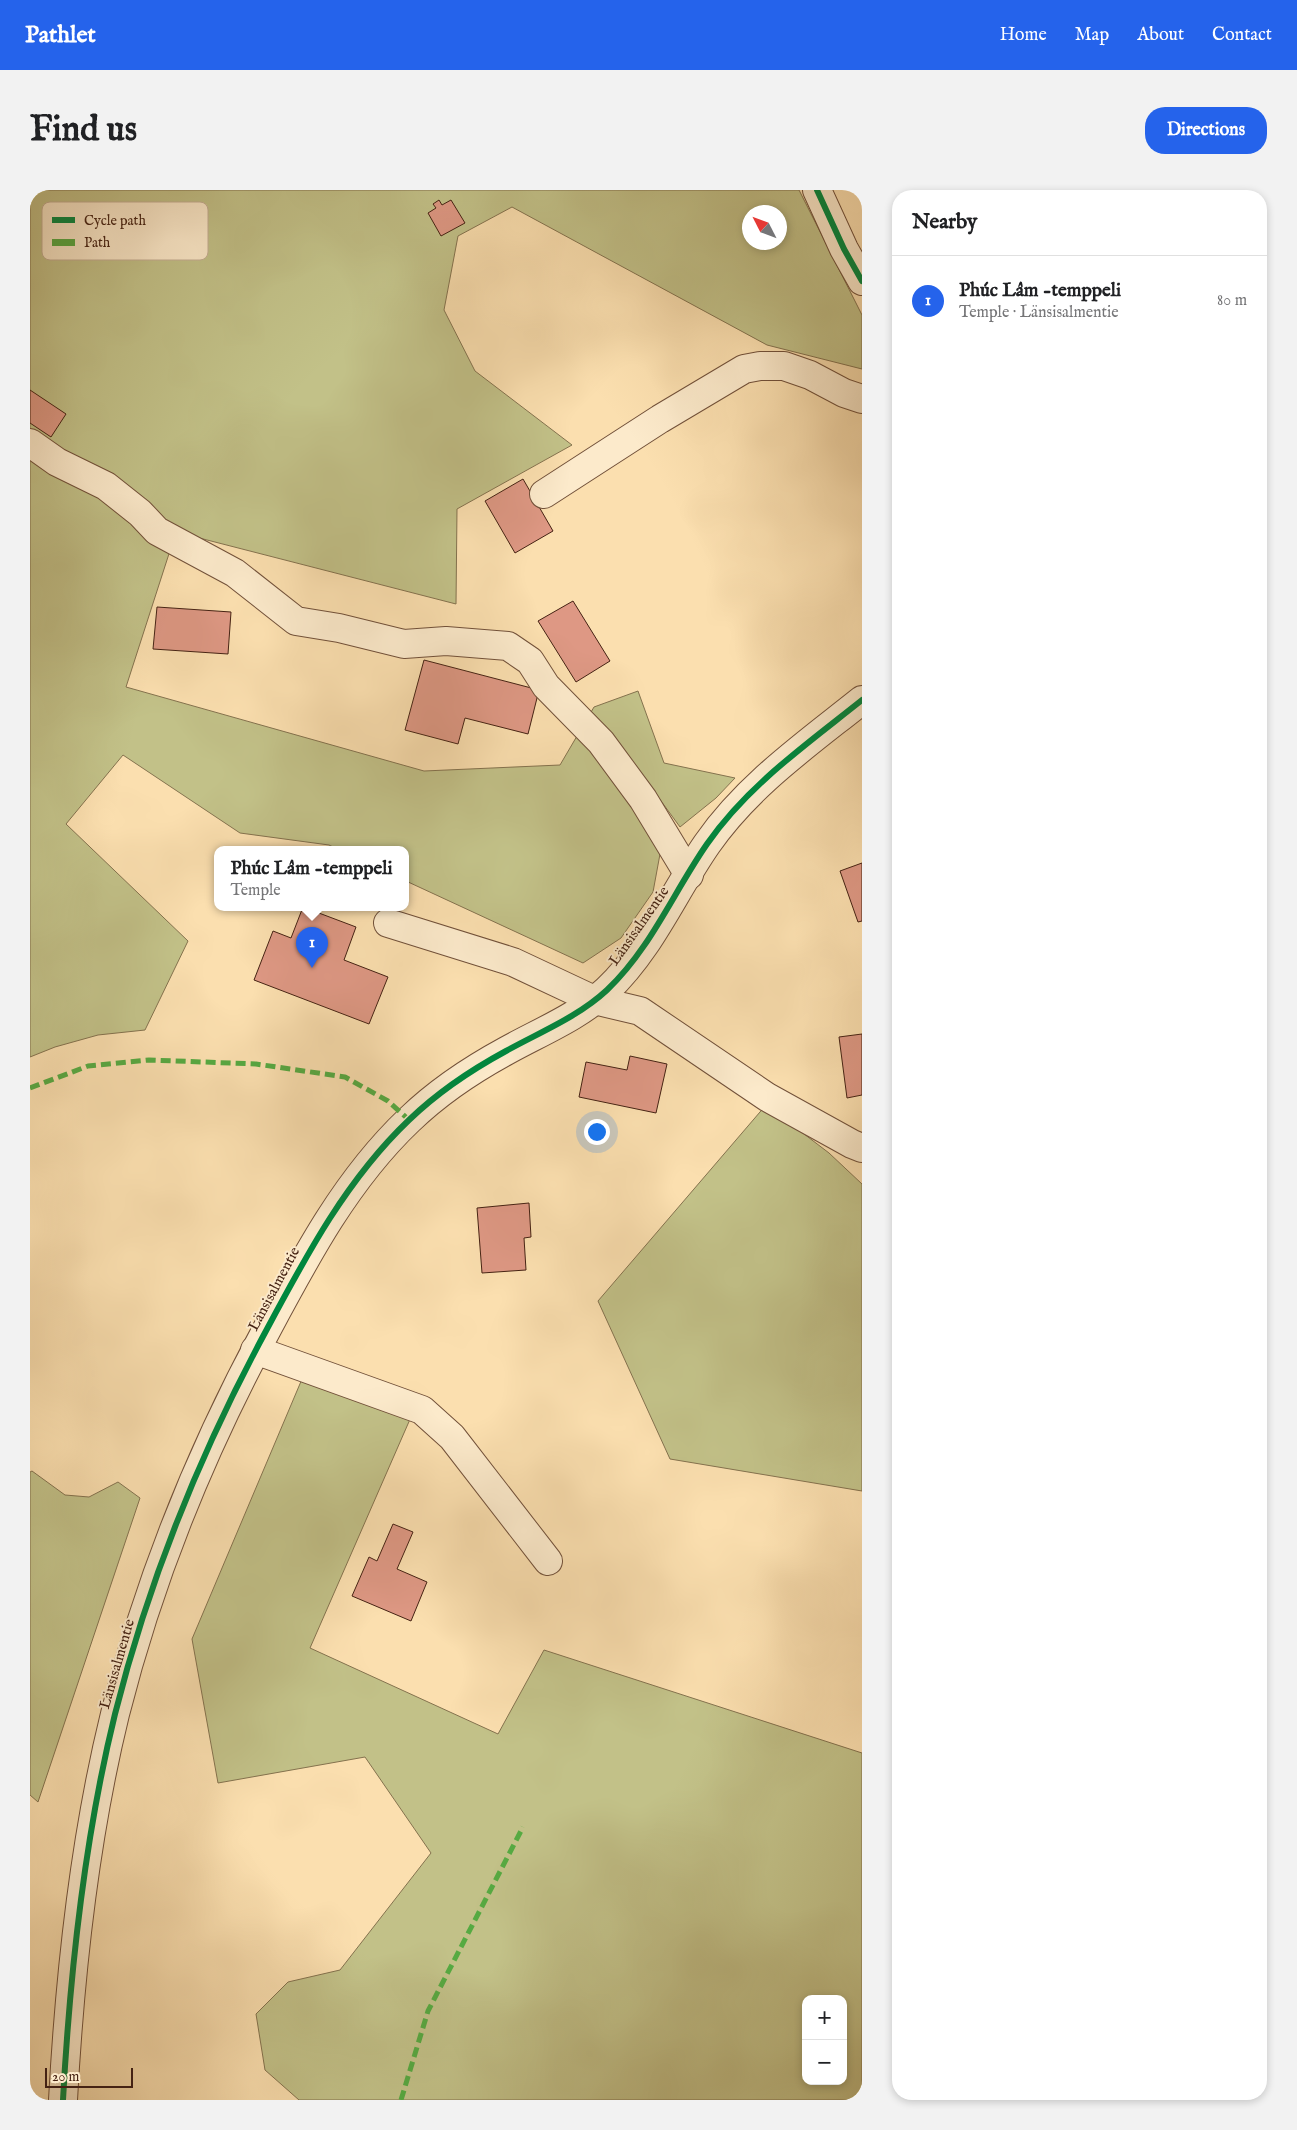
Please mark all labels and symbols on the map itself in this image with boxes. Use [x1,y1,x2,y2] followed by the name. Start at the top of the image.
[42,202,208,260] legend
[742,205,787,250] north arrow
[84,212,146,230] text: Cycle path
[84,234,111,252] text: Path
[605,883,673,969] street label: Länsisalmentie
[296,927,328,968] pin: 1
[584,1119,610,1145] your location
[244,1244,304,1334] street label: Länsisalmentie
[95,1617,139,1711] street label: Länsisalmentie
[45,2065,132,2088] scale bar

